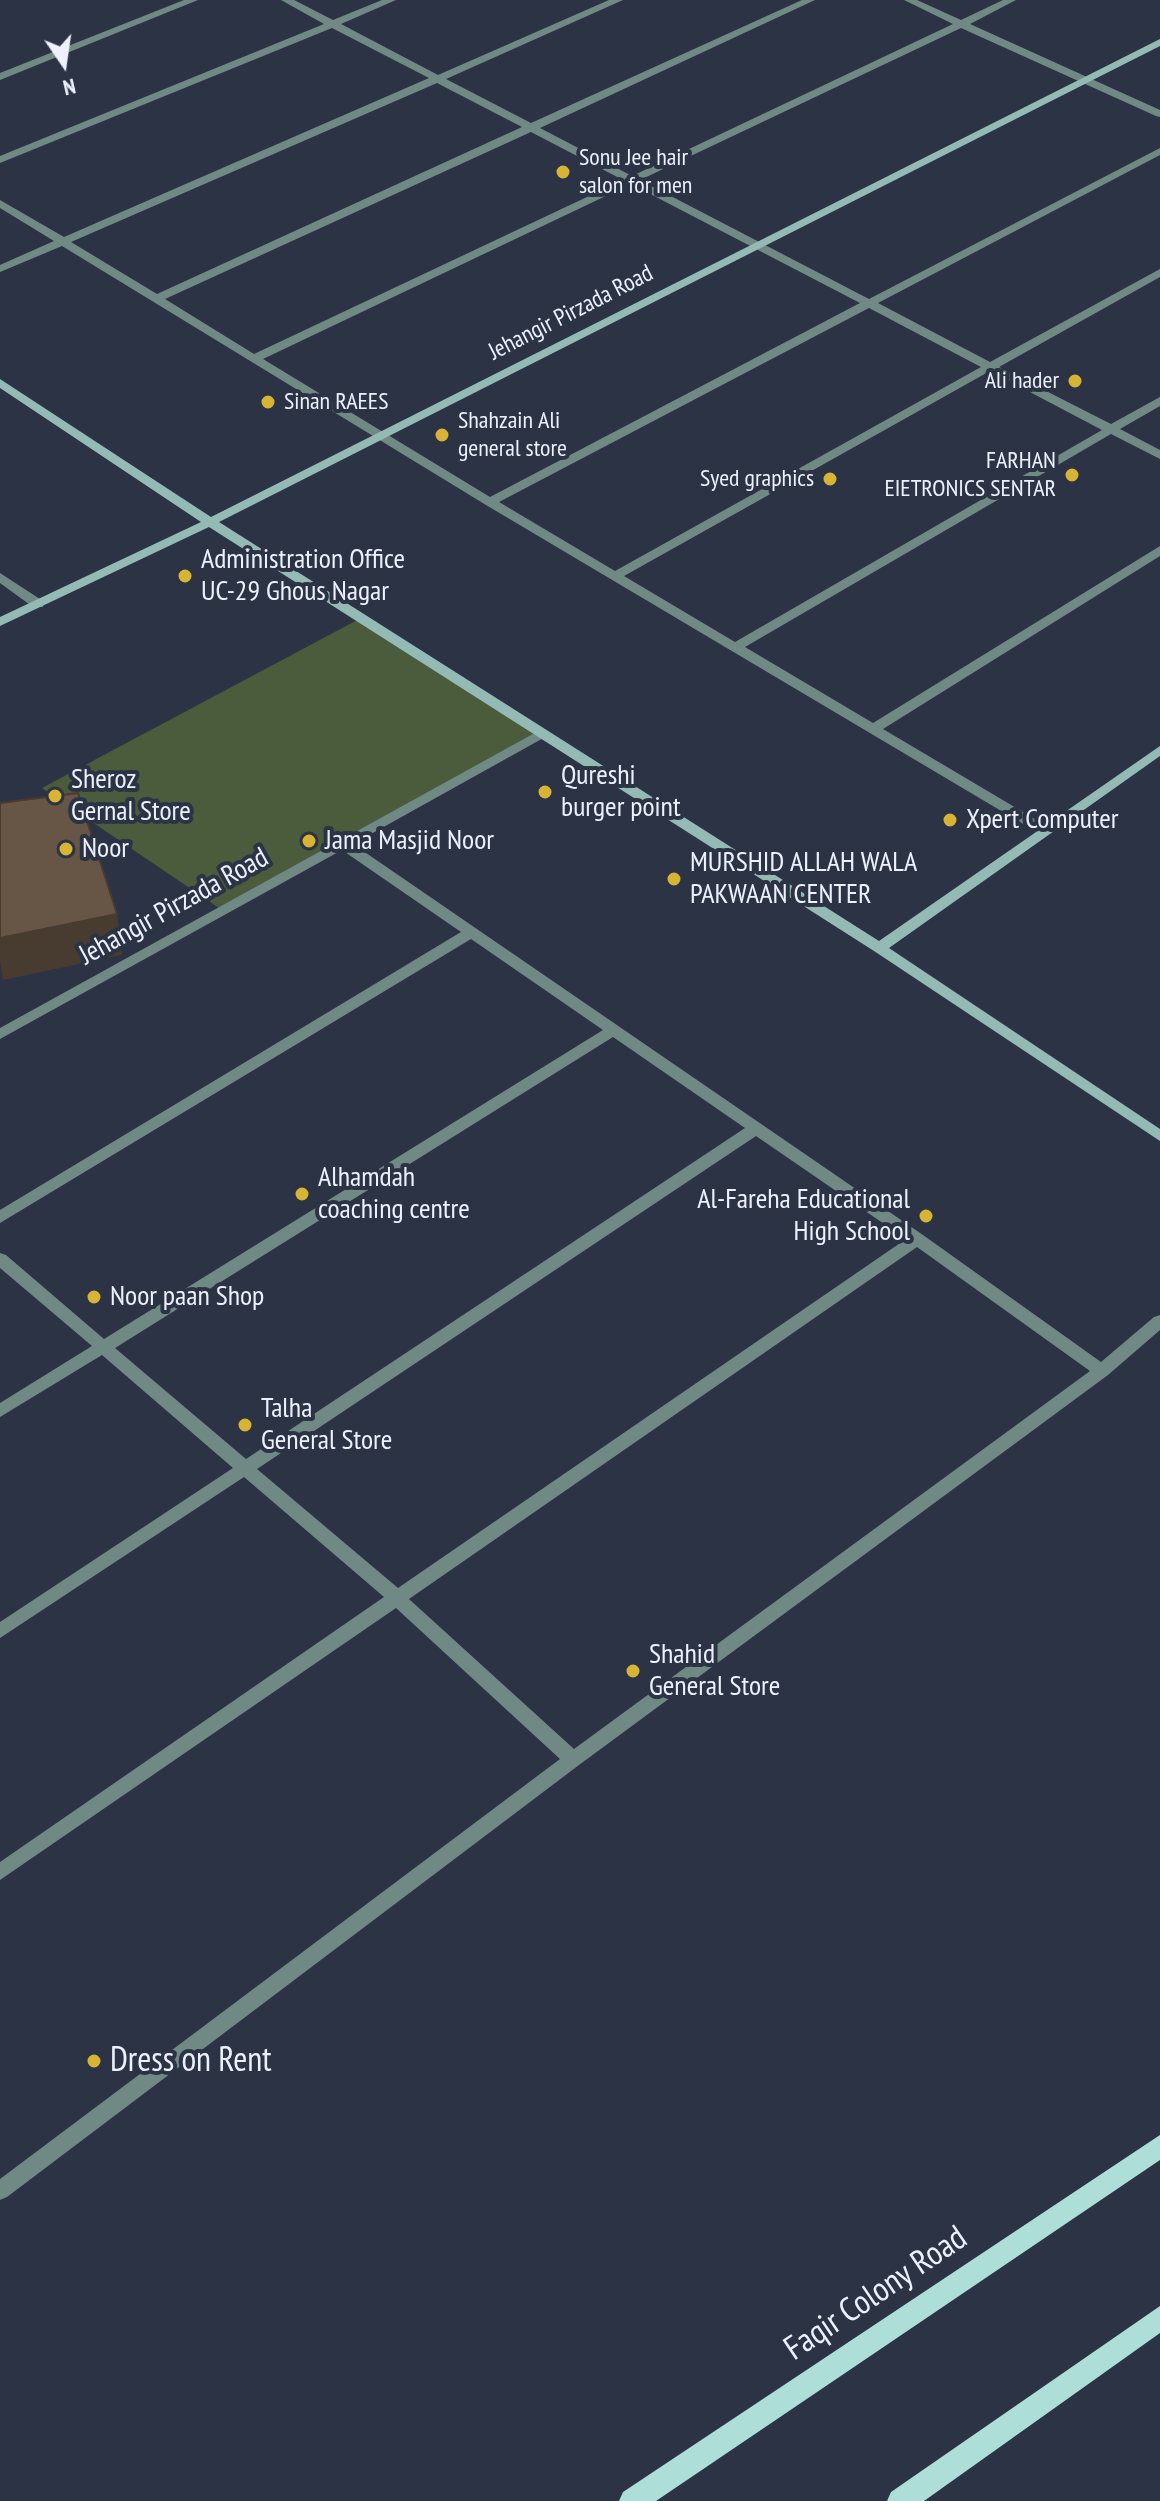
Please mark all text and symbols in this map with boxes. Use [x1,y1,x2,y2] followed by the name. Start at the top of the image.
[24,24,104,104] north arrow
[60,72,78,102] text: N
[579,144,692,200] place label: Sonu Jee hair salon for men
[554,163,572,181] marker: Sonu Jee hair salon for men
[484,259,658,367] street label: Jehangir Pirzada Road
[985,367,1059,395] place label: Ali hader
[1066,372,1084,390] marker: Ali hader
[284,388,388,416] place label: Sinan RAEES
[259,393,277,411] marker: Sinan RAEES
[458,407,567,463] place label: Shahzain Ali general store
[433,426,451,444] marker: Shahzain Ali general store
[884,447,1056,503] place label: FARHAN EIETRONICS SENTAR
[700,465,814,493] place label: Syed graphics
[1063,466,1081,484] marker: FARHAN EIETRONICS SENTAR
[821,470,839,488] marker: Syed graphics
[201,543,405,609] place label: Administration Office UC-29 Ghous Nagar
[176,567,194,585] marker: Administration Office UC-29 Ghous Nagar
[561,759,681,825] place label: Qureshi burger point
[71,763,191,829] place label: Sheroz Gernal Store
[536,783,554,801] marker: Qureshi burger point
[46,787,64,805] marker: Sheroz Gernal Store
[966,803,1119,837] place label: Xpert Computer
[941,811,959,829] marker: Xpert Computer
[325,824,494,858] place label: Jama Masjid Noor
[82,832,129,866] place label: Noor
[300,832,318,850] marker: Jama Masjid Noor
[57,840,75,858] marker: Noor
[74,841,274,973] street label: Jehangir Pirzada Road
[690,846,917,912] place label: MURSHID ALLAH WALA PAKWAAN CENTER
[665,870,683,888] marker: MURSHID ALLAH WALA PAKWAAN CENTER
[318,1161,470,1227] place label: Alhamdah coaching centre
[697,1183,910,1249] place label: Al-Fareha Educational High School
[293,1185,311,1203] marker: Alhamdah coaching centre
[917,1207,935,1225] marker: Al-Fareha Educational High School
[110,1280,264,1314] place label: Noor paan Shop
[85,1288,103,1306] marker: Noor paan Shop
[261,1392,392,1458] place label: Talha General Store
[236,1416,254,1434] marker: Talha General Store
[649,1638,780,1704] place label: Shahid General Store
[624,1662,642,1680] marker: Shahid General Store
[110,2041,272,2081] place label: Dress on Rent
[85,2052,103,2070] marker: Dress on Rent
[777,2218,975,2370] street label: Faqir Colony Road

